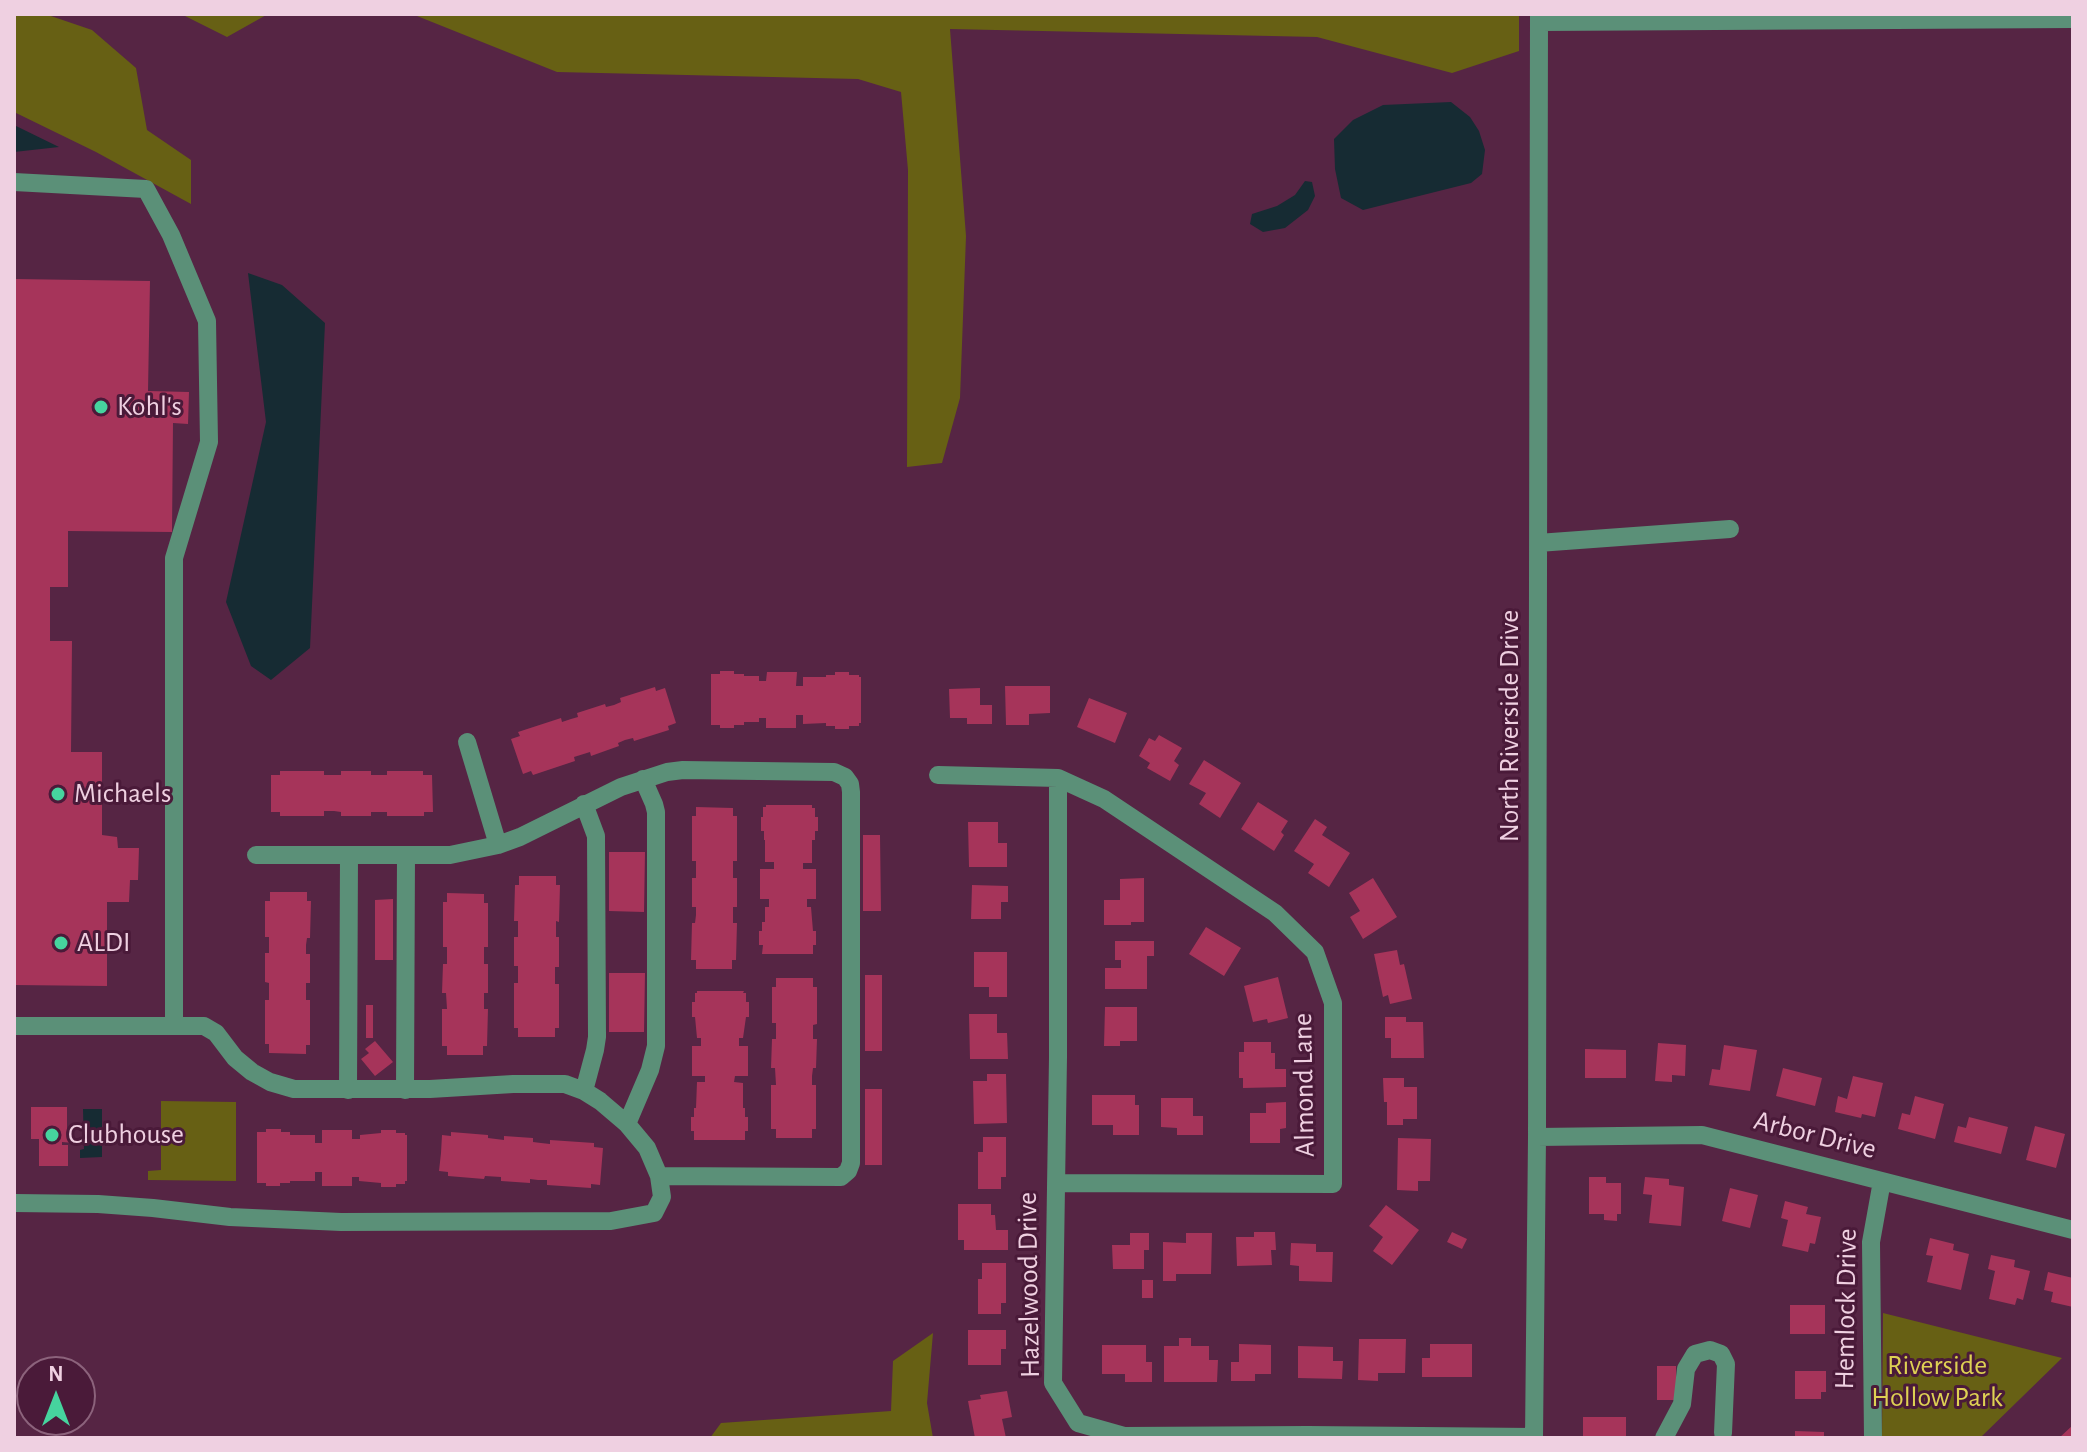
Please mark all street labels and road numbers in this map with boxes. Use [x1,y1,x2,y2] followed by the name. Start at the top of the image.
[1493,610,1527,842] street label: North Riverside Drive
[1286,1013,1322,1157] street label: Almond Lane
[1750,1104,1880,1166] street label: Arbor Drive
[1011,1192,1047,1378] street label: Hazelwood Drive
[1828,1228,1864,1390] street label: Hemlock Drive

